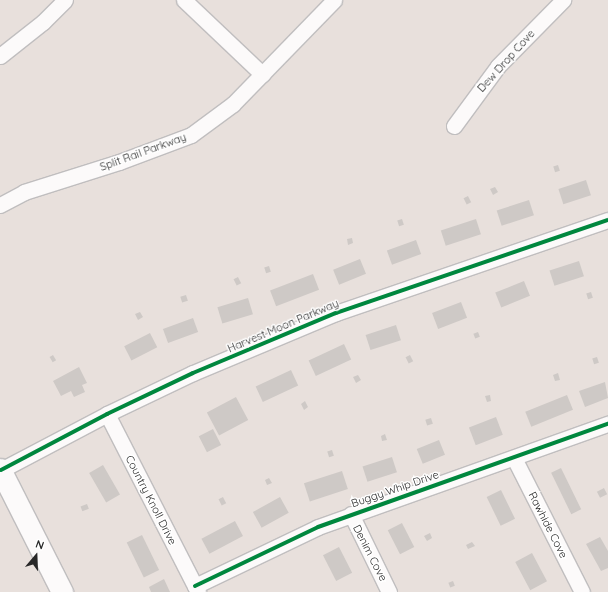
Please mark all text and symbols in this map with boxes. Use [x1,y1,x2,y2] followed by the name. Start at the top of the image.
[475,27,537,95] street label: Dew Drop Cove
[98,130,188,174] street label: Split Rail Parkway
[225,297,341,355] street label: Harvest Moon Parkway
[123,453,179,547] street label: Country Knoll Drive
[350,468,440,510] street label: Buggy Whip Drive
[526,490,570,560] street label: Rawhide Cove
[350,523,390,583] street label: Denim Cove
[16,536,56,576] north arrow
[34,537,46,553] text: N

